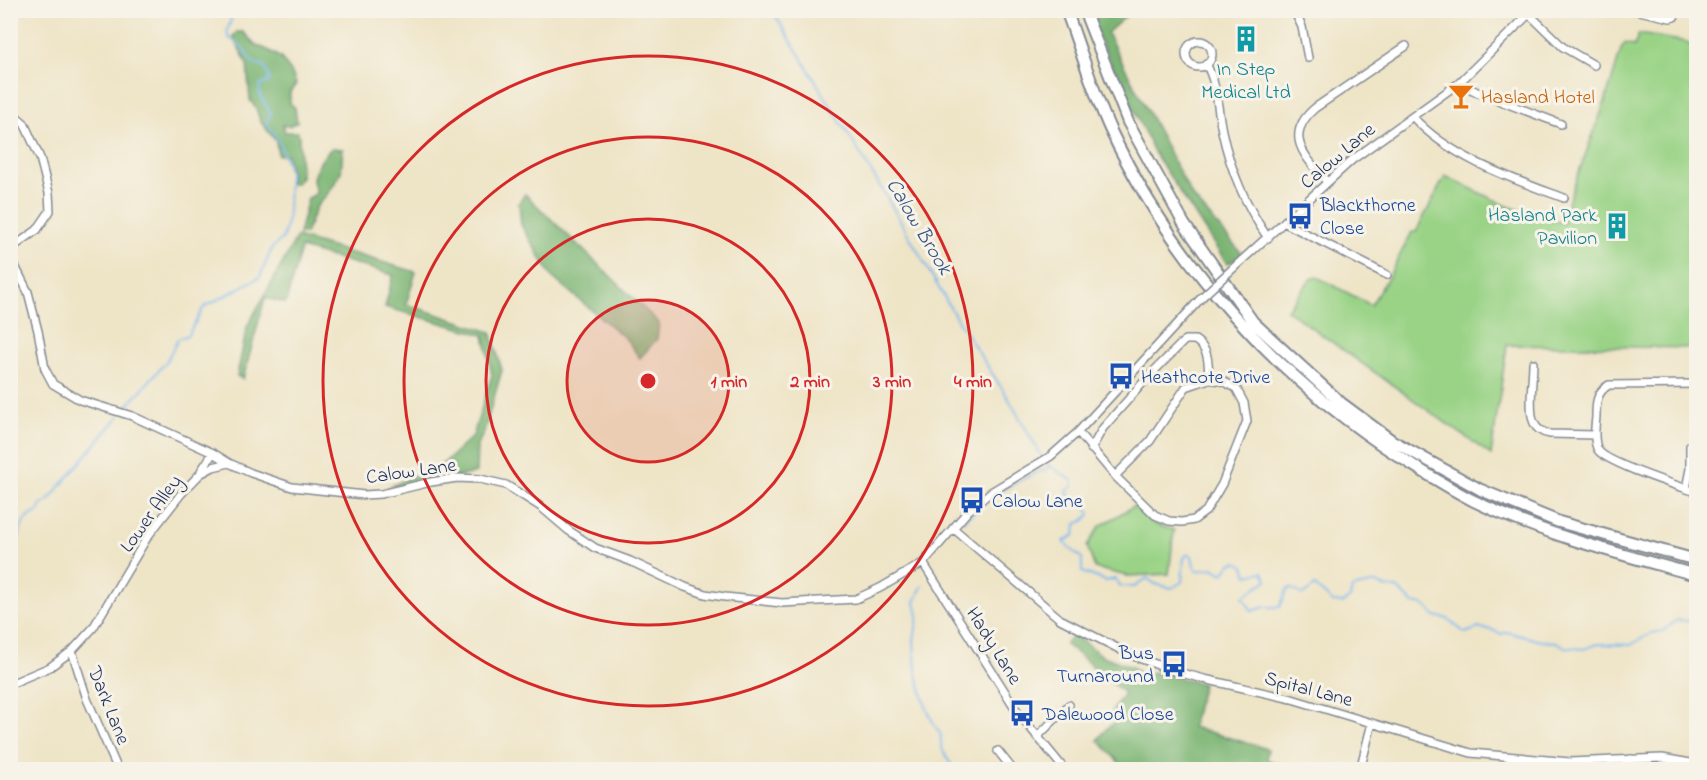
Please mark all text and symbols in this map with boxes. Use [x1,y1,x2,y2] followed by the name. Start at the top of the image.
[1231,24,1261,54] building icon: In Step Medical Ltd
[1201,56,1291,108] place label: In Step Medical Ltd
[1446,81,1476,111] bar icon: Hasland Hotel
[1481,84,1595,113] place label: Hasland Hotel
[1295,117,1383,197] street label: Calow Lane
[878,173,959,281] water label: Calow Brook
[1319,192,1416,244] place label: Blackthorne Close
[1285,201,1315,231] bus stop icon: Blackthorne Close
[1488,202,1597,254] place label: Hasland Park Pavilion
[1602,211,1632,241] building icon: Hasland Park Pavilion
[1106,361,1136,391] bus stop icon: Heathcote Drive
[1141,364,1270,393] place label: Heathcote Drive
[711,370,747,396] text: 1 min
[789,370,830,396] text: 2 min
[872,370,911,396] text: 3 min
[954,370,992,396] text: 4 min
[638,371,658,391] centre of rings
[364,452,458,493] street label: Calow Lane
[114,469,190,559] street label: Lower Alley
[957,485,987,515] bus stop icon: Calow Lane
[992,488,1083,517] place label: Calow Lane
[958,602,1028,691] street label: Hady Lane
[1056,640,1154,692] place label: Bus Turnaround
[1159,649,1189,679] bus stop icon: Bus Turnaround
[78,661,137,750] street label: Dark Lane
[1261,665,1356,716] street label: Spital Lane
[1007,698,1037,728] bus stop icon: Dalewood Close
[1041,701,1174,730] place label: Dalewood Close

